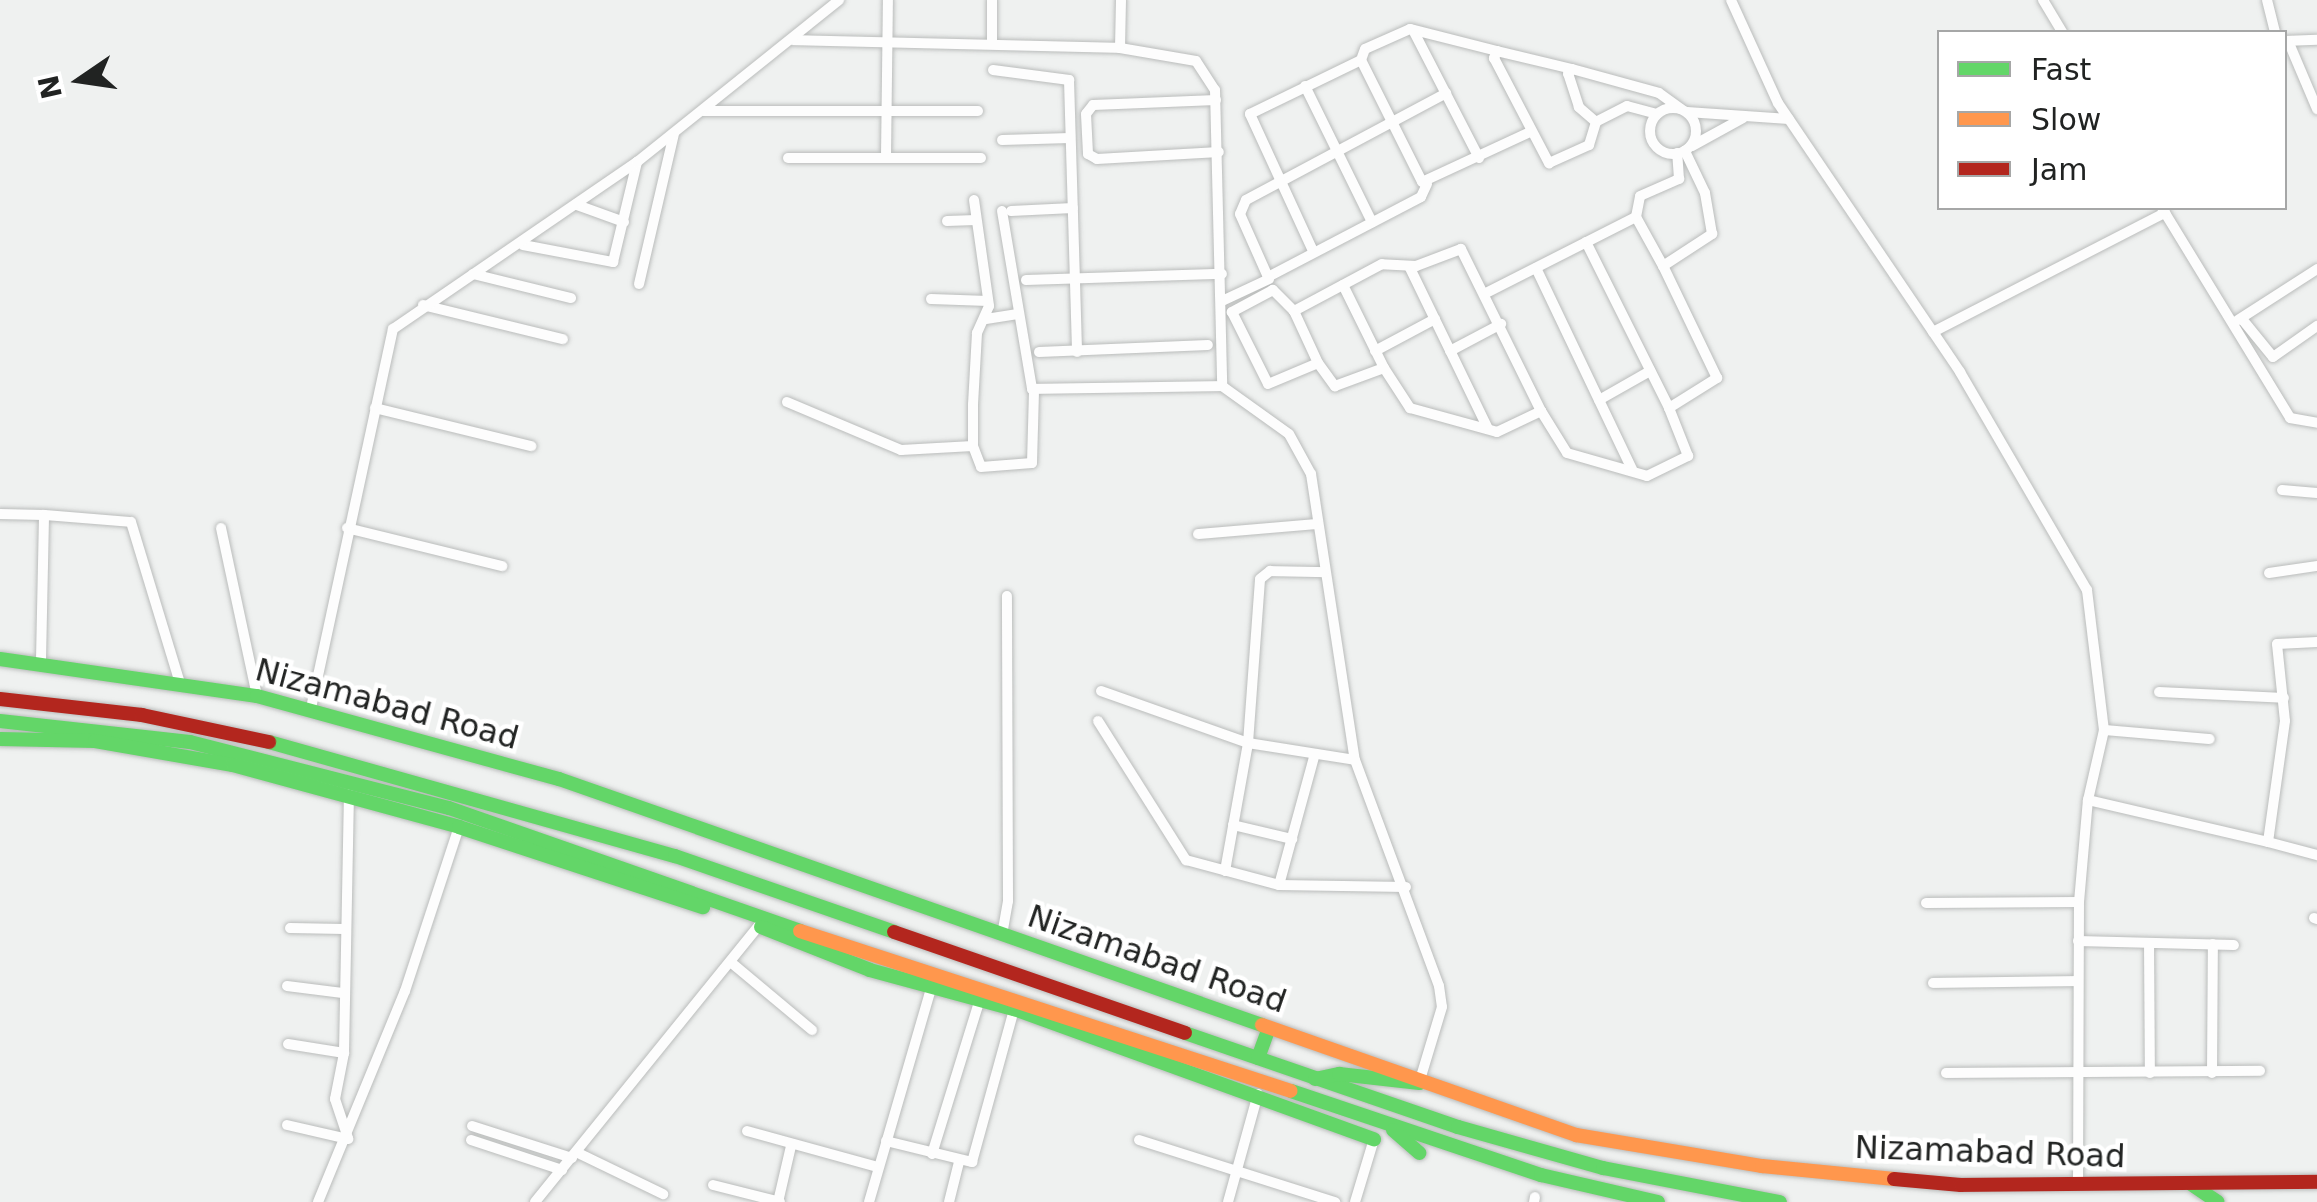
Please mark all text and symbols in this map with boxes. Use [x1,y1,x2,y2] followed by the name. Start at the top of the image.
[30,30,130,130] north arrow
[1937,30,2287,210] legend
[2031,52,2091,87] text: Fast
[32,72,69,102] text: N
[2031,102,2101,137] text: Slow
[2031,152,2087,187] text: Jam
[251,650,523,758] street label: Nizamabad Road
[1023,897,1291,1021] street label: Nizamabad Road
[1854,1128,2126,1176] street label: Nizamabad Road

